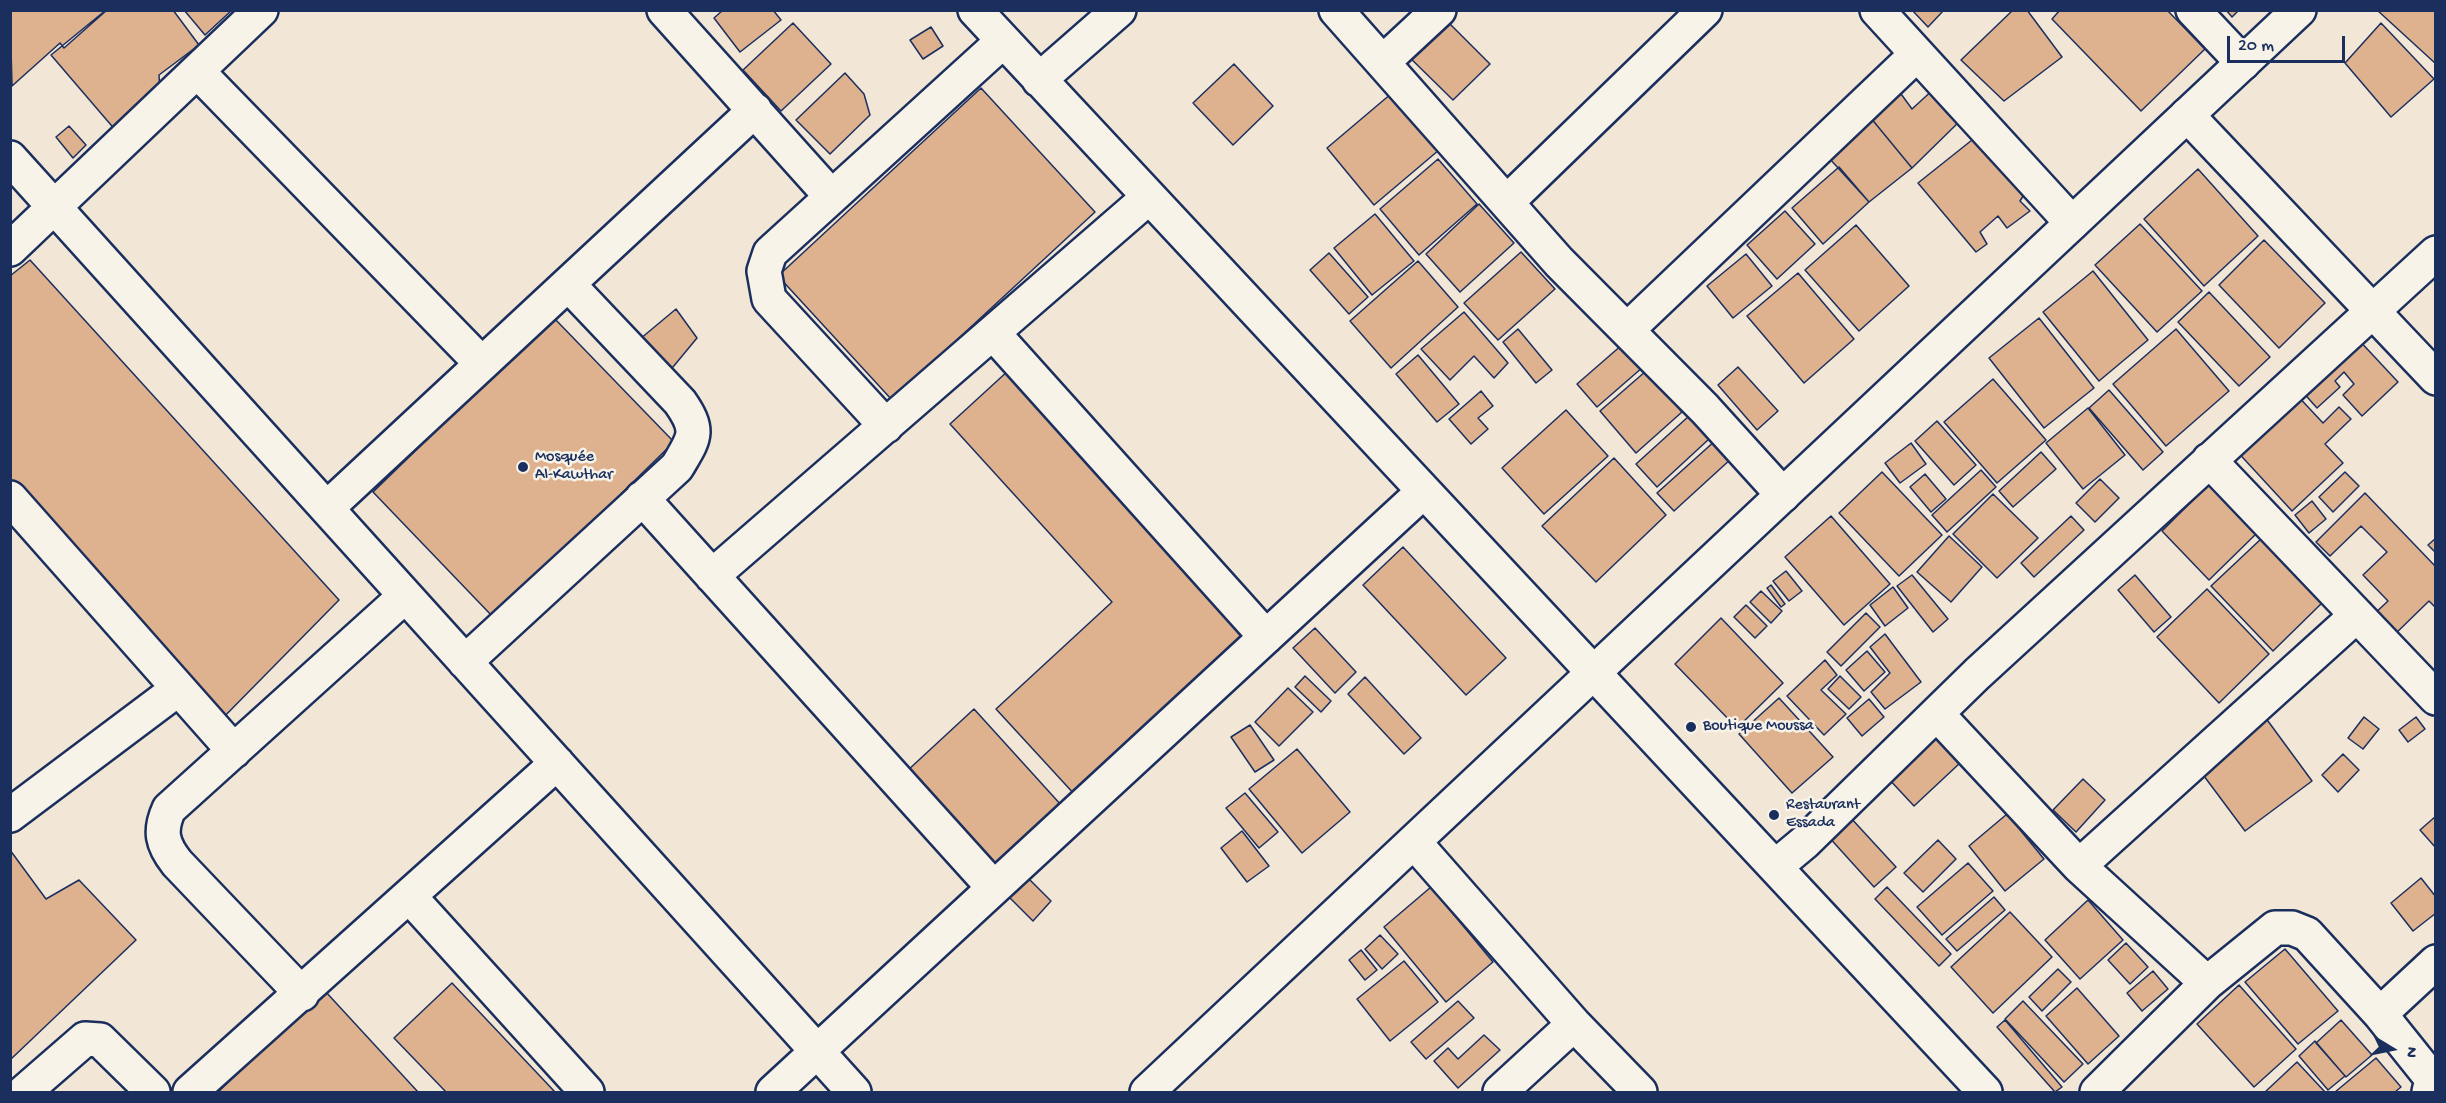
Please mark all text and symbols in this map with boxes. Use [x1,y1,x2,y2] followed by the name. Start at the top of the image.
[2230,24,2348,62] scale bar
[2238,36,2274,57] text: 20 m
[535,448,613,486] place label: Mosquée Al-Kawthar
[516,460,530,474] marker: Mosquée Al-Kawthar
[1703,717,1814,737] place label: Boutique Moussa
[1684,720,1698,734] marker: Boutique Moussa
[1786,796,1860,834] place label: Restaurant Essada
[1767,808,1781,822] marker: Restaurant Essada
[2362,1019,2422,1079] north arrow
[2400,1045,2420,1059] text: N

